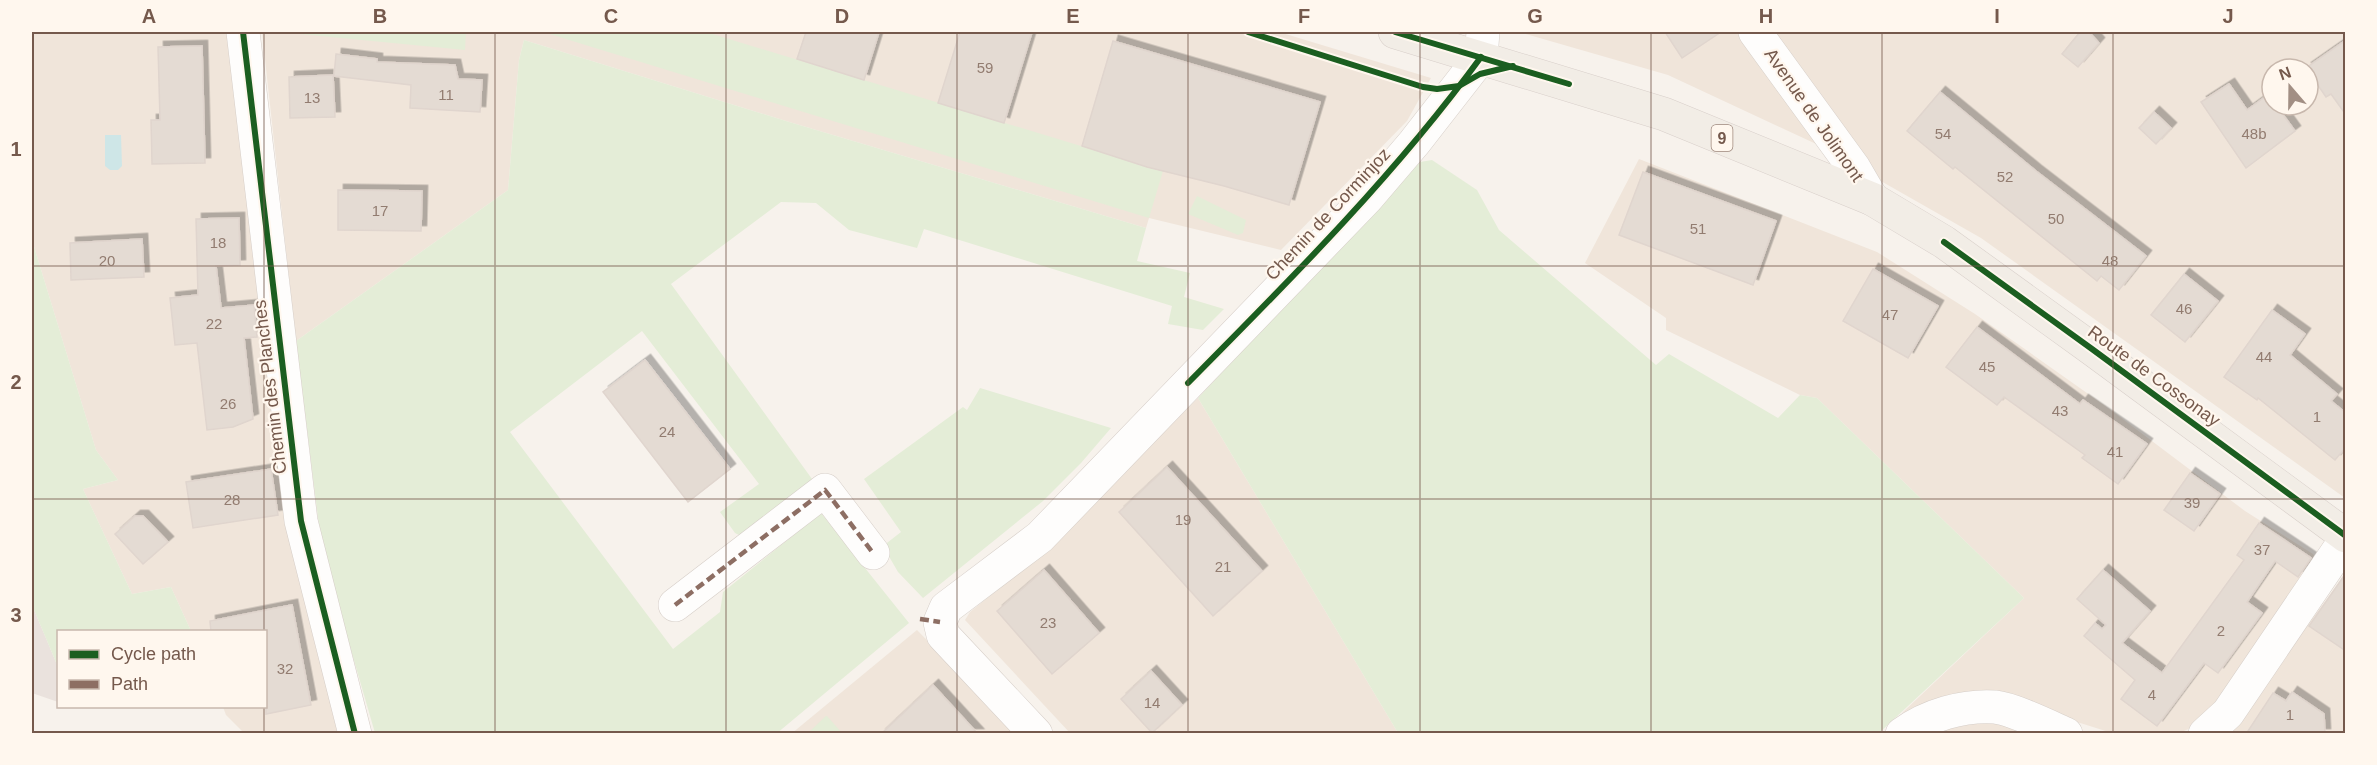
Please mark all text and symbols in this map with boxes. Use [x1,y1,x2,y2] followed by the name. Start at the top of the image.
[142,5,156,27] text: A
[373,5,387,27] text: B
[604,5,618,27] text: C
[835,5,849,27] text: D
[1066,5,1080,27] text: E
[1298,5,1310,27] text: F
[1527,5,1543,27] text: G
[1759,5,1773,27] text: H
[1994,5,2000,27] text: I
[2222,5,2234,27] text: J
[1761,45,1867,185] street label: Avenue de Jolimont
[2260,57,2320,117] north arrow
[977,59,993,76] house number: 59
[2277,63,2293,83] text: N
[438,86,454,103] house number: 11
[304,89,320,106] house number: 13
[1712,125,1732,151] road number: 9
[1935,125,1951,142] house number: 54
[2241,125,2267,142] house number: 48b
[10,138,22,160] text: 1
[1262,144,1394,284] street label: Chemin de Corminjoz
[1997,168,2013,185] house number: 52
[372,202,388,219] house number: 17
[2048,210,2064,227] house number: 50
[1690,220,1706,237] house number: 51
[210,234,226,251] house number: 18
[99,252,115,269] house number: 20
[2102,252,2118,269] house number: 48
[249,299,291,475] street label: Chemin des Planches
[2176,300,2192,317] house number: 46
[1882,306,1898,323] house number: 47
[206,315,222,332] house number: 22
[2084,321,2224,431] street label: Route de Cossonay
[2256,348,2272,365] house number: 44
[1979,358,1995,375] house number: 45
[10,371,22,393] text: 2
[220,395,236,412] house number: 26
[2052,402,2068,419] house number: 43
[2313,408,2321,425] house number: 1
[659,423,675,440] house number: 24
[2107,443,2123,460] house number: 41
[224,491,240,508] house number: 28
[2184,494,2200,511] house number: 39
[1175,511,1191,528] house number: 19
[2254,541,2270,558] house number: 37
[1215,558,1231,575] house number: 21
[10,604,22,626] text: 3
[1040,614,1056,631] house number: 23
[2217,622,2225,639] house number: 2
[57,630,267,708] legend
[111,644,196,664] text: Cycle path
[277,660,293,677] house number: 32
[111,674,148,694] text: Path
[2148,686,2156,703] house number: 4
[1144,694,1160,711] house number: 14
[2286,706,2294,723] house number: 1

